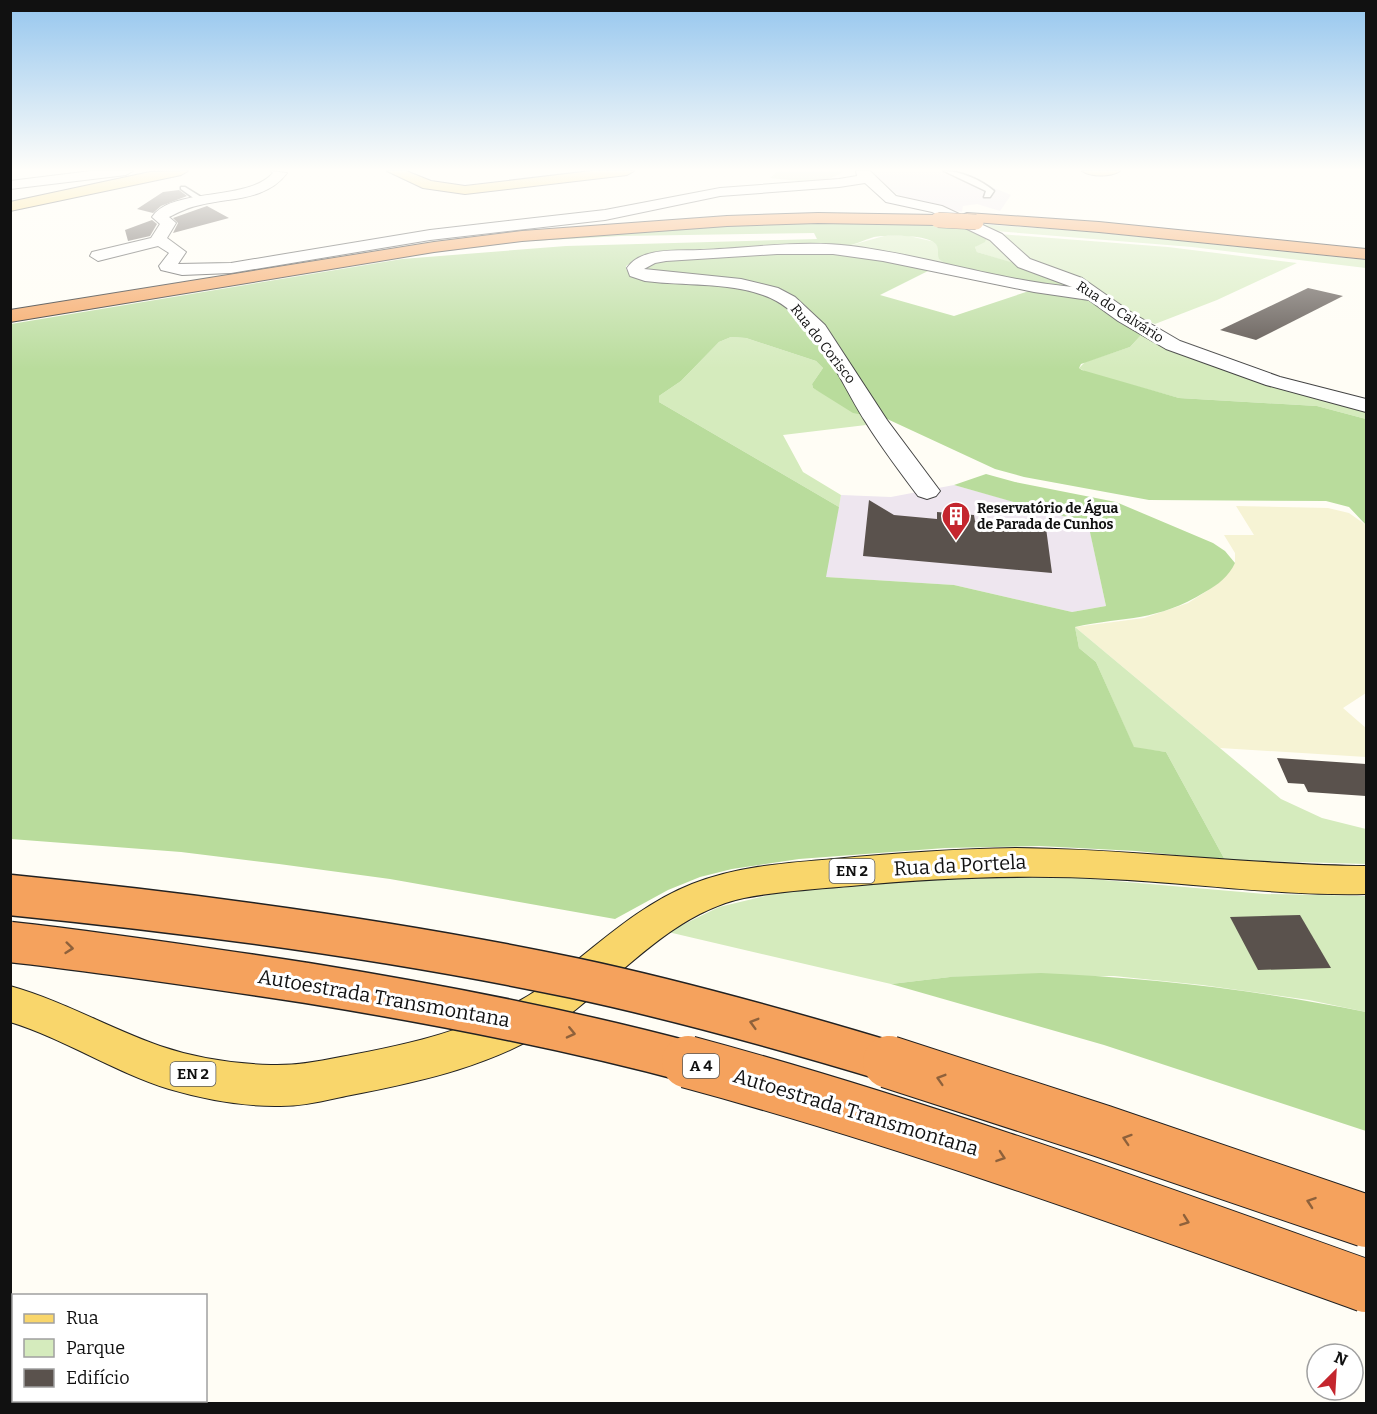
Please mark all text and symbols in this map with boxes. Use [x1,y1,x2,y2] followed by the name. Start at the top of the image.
[1073,278,1167,346] street label: Rua do Calvário
[787,301,859,387] street label: Rua do Corisco
[977,499,1118,533] place label: Reservatório de Água de Parada de Cunhos
[940,500,972,542] building icon: Reservatório de Água de Parada de Cunhos
[893,850,1027,880] street label: Rua da Portela
[830,859,874,883] road number: EN 2
[64,941,73,954] one-way arrow
[256,964,512,1032] street label: Autoestrada Transmontana
[749,1018,759,1031] one-way arrow
[566,1026,576,1039] one-way arrow
[683,1054,719,1078] road number: A 4
[170,1062,216,1086] road number: EN 2
[730,1063,982,1161] street label: Autoestrada Transmontana
[936,1074,947,1086] one-way arrow
[1122,1134,1133,1147] one-way arrow
[995,1150,1005,1163] one-way arrow
[1306,1197,1317,1210] one-way arrow
[1179,1214,1190,1227] one-way arrow
[12,1294,207,1402] legend
[66,1307,99,1329] text: Rua
[66,1337,125,1359] text: Parque
[1305,1342,1365,1402] north arrow
[1331,1348,1350,1370] text: N
[66,1367,130,1389] text: Edifício

